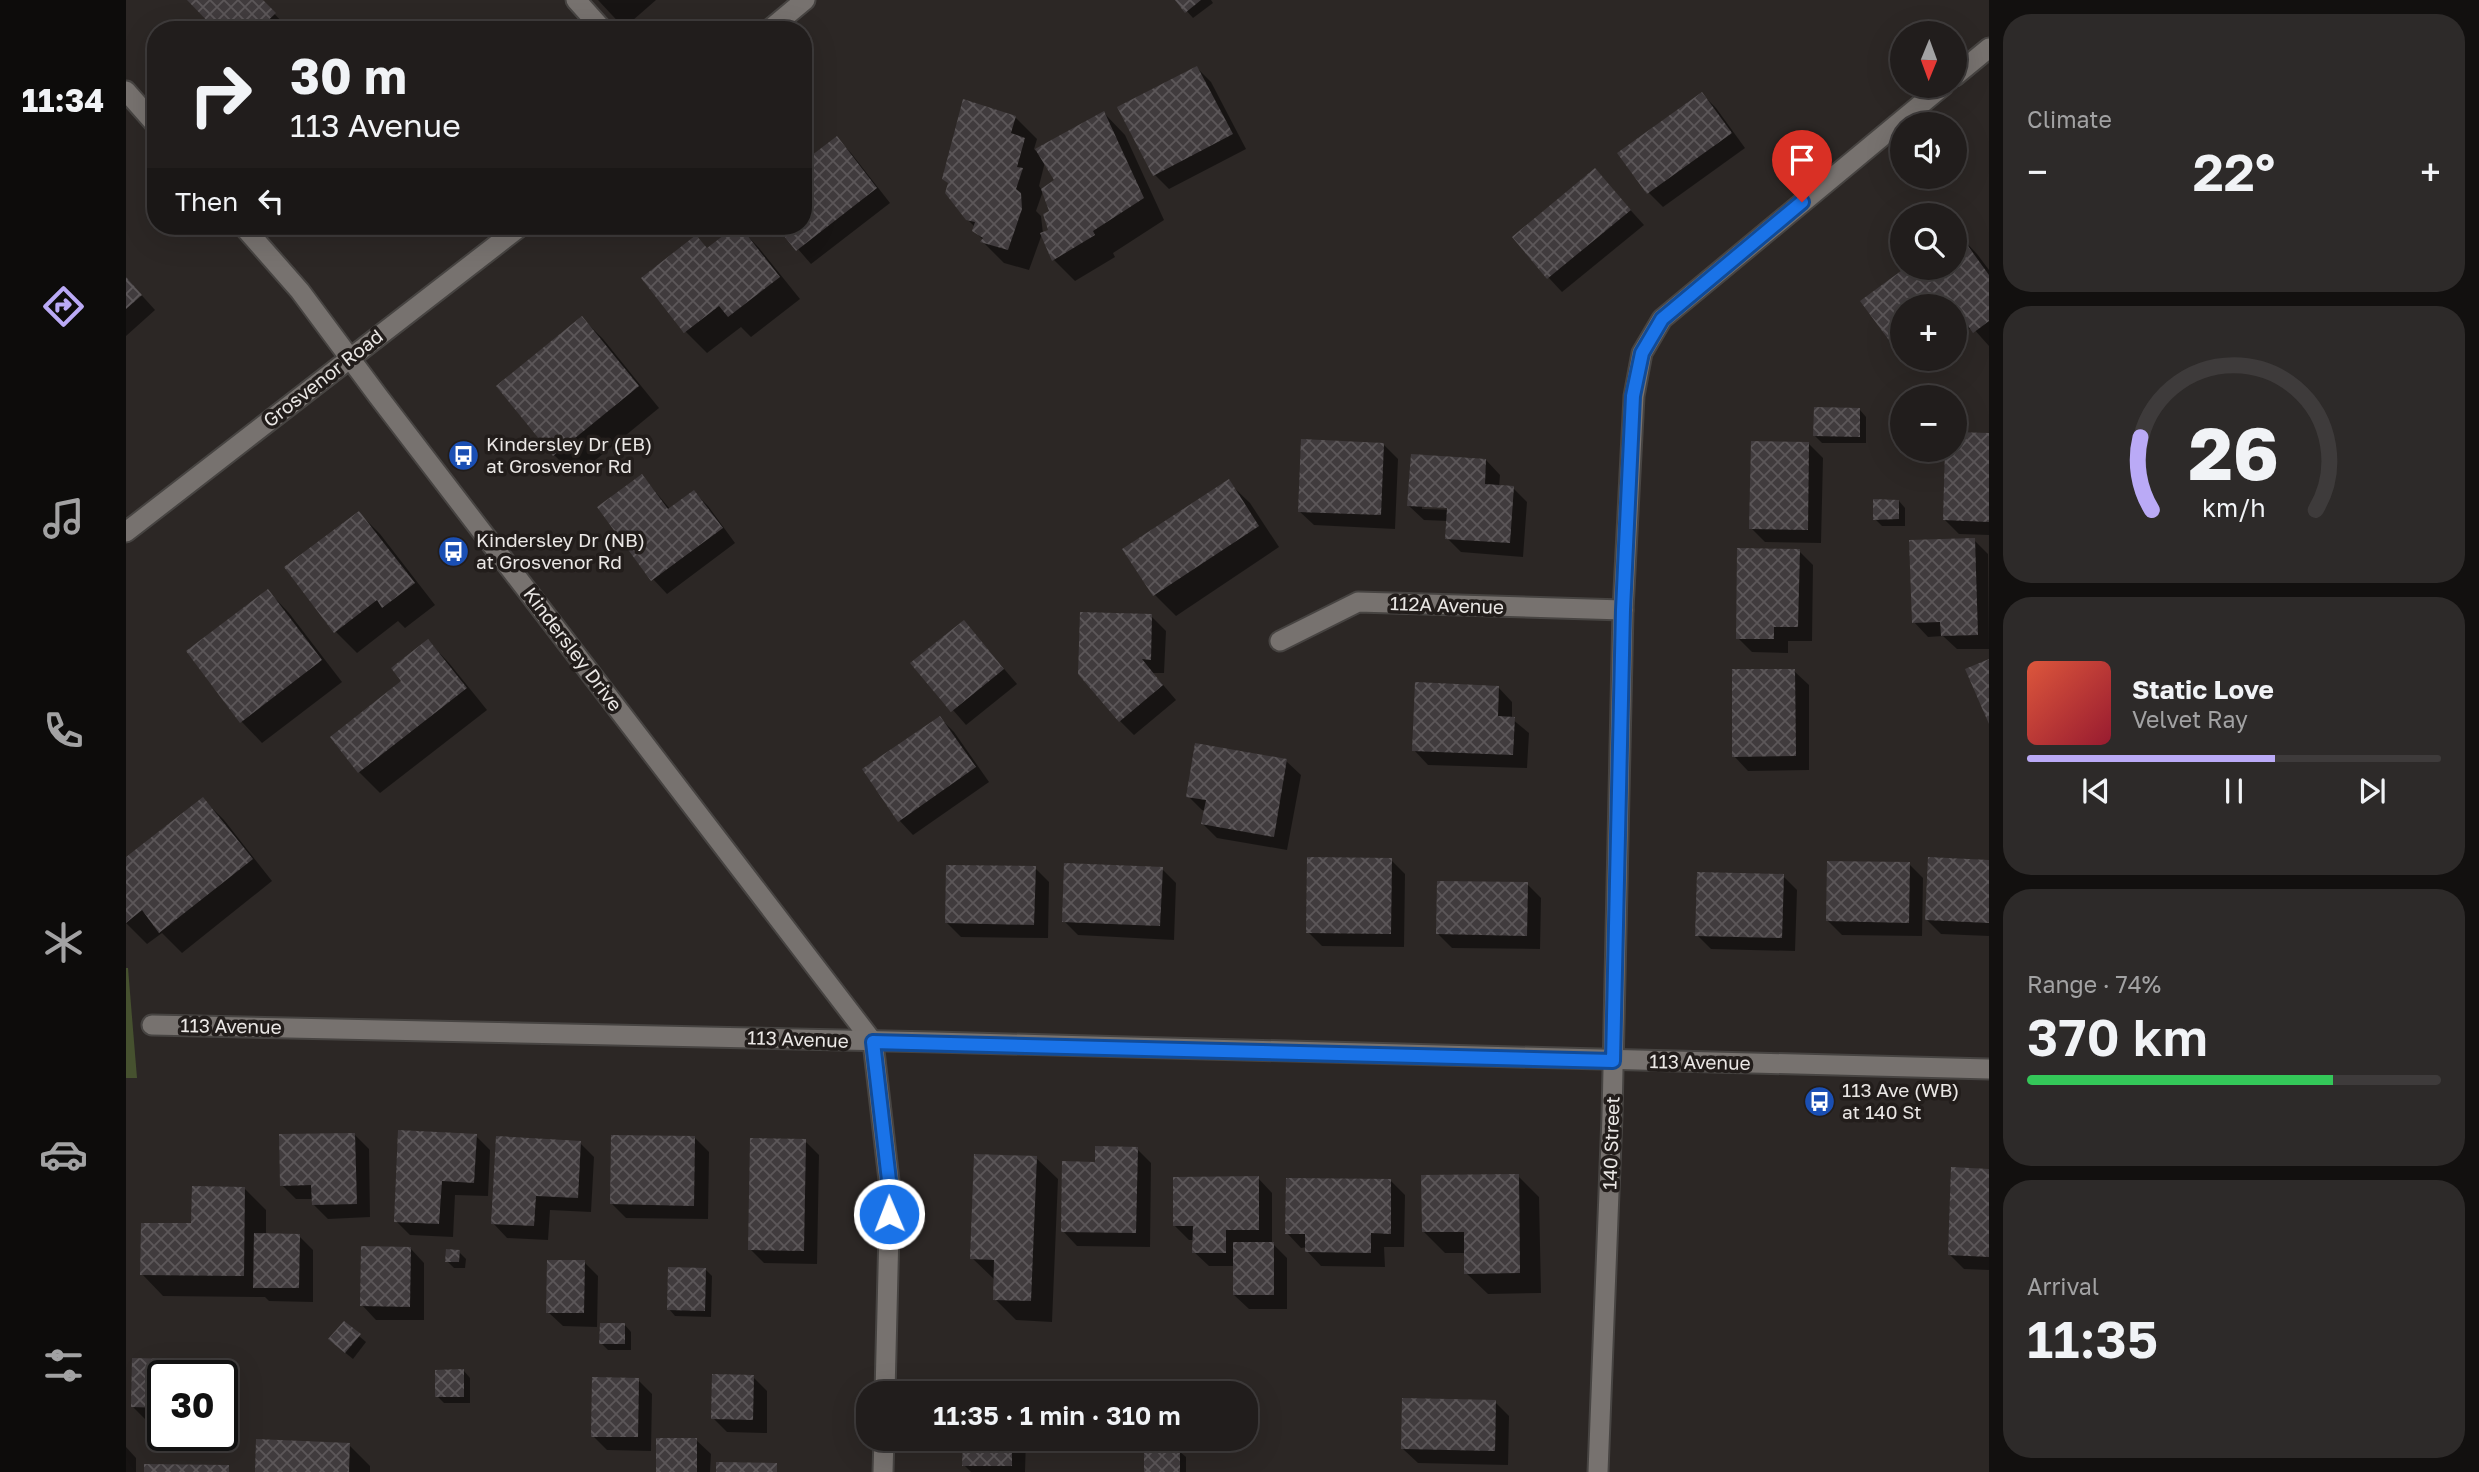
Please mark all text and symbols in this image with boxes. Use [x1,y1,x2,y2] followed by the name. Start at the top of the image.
[1890,21,1967,98] north arrow
[1890,21,1967,462] map controls
[290,46,407,105] text: 30 m
[175,49,266,140] icon: right
[22,81,104,119] text: 11:34
[2027,105,2112,133] text: Climate
[290,106,461,144] text: 113 Avenue
[1890,112,1967,189] button: sound
[1772,130,1832,202] pin
[2193,140,2275,202] text: 22°
[1783,141,1821,179] icon: arrive
[2027,149,2048,194] text: −
[2420,149,2441,194] text: +
[252,182,290,220] icon: left
[175,186,238,217] text: Then
[1890,203,1967,280] button: search
[39,282,88,331] icon: directions
[1890,294,1967,371] button: +
[258,324,387,431] street label: Grosvenor Road
[1890,385,1967,462] button: −
[2189,410,2279,497] text: 26
[486,432,652,477] place label: Kindersley Dr (EB) at Grosvenor Rd
[446,438,480,472] bus stop icon: Kindersley Dr (EB) at Grosvenor Rd
[2202,492,2266,523] text: km/h
[39,494,88,543] icon: music
[476,528,645,573] place label: Kindersley Dr (NB) at Grosvenor Rd
[436,534,470,568] bus stop icon: Kindersley Dr (NB) at Grosvenor Rd
[519,582,627,715] street label: Kindersley Drive
[1390,591,1504,618] street label: 112A Avenue
[2132,674,2274,705] text: Static Love
[2132,705,2248,733] text: Velvet Ray
[39,706,88,755] icon: phone
[2077,772,2115,810] icon: previous
[2215,772,2253,810] icon: pause
[2353,772,2391,810] icon: next
[39,918,88,967] icon: climate
[2027,970,2161,998] text: Range · 74%
[2027,1005,2208,1067] text: 370 km
[180,1013,282,1038] street label: 113 Avenue
[747,1025,849,1052] street label: 113 Avenue
[1649,1049,1751,1074] street label: 113 Avenue
[1842,1078,1959,1123] place label: 113 Ave (WB) at 140 St
[1802,1084,1836,1118] bus stop icon: 113 Ave (WB) at 140 St
[1597,1096,1624,1190] street label: 140 Street
[39,1130,88,1179] icon: car
[852,1177,926,1251] position arrow
[2027,1272,2099,1300] text: Arrival
[2027,1307,2158,1369] text: 11:35
[39,1341,88,1390] icon: filters
[147,1360,238,1451] speed limit sign: 30
[933,1400,1181,1431] text: 11:35 · 1 min · 310 m

